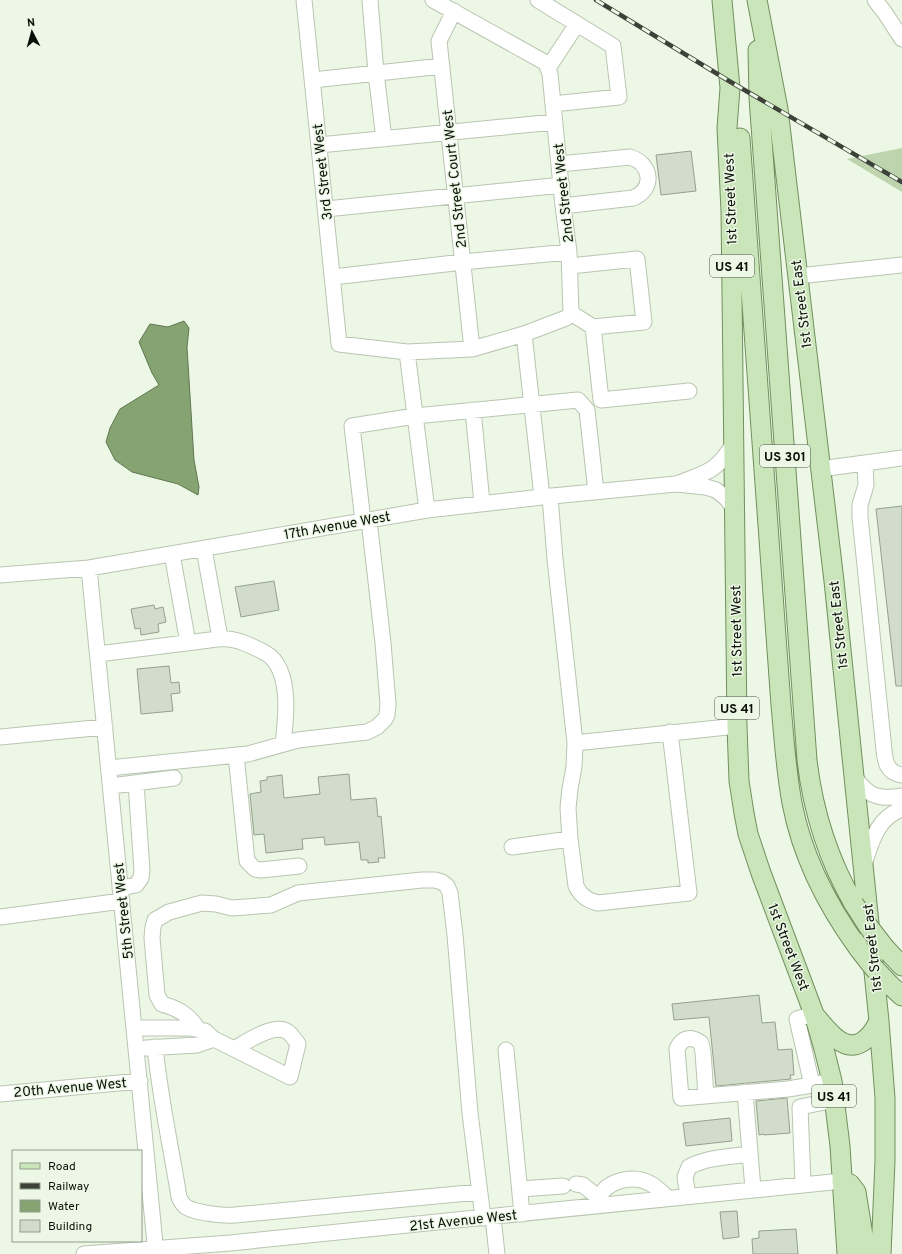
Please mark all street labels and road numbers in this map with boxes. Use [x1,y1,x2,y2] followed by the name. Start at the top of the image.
[440,109,471,249] street label: 2nd Street Court West
[310,123,337,221] street label: 3rd Street West
[551,142,578,243] street label: 2nd Street West
[721,153,742,245] street label: 1st Street West
[710,255,754,277] road number: US 41
[789,259,816,349] street label: 1st Street East
[760,445,810,467] road number: US 301
[283,509,392,544] street label: 17th Avenue West
[826,580,853,670] street label: 1st Street East
[728,585,747,677] street label: 1st Street West
[715,697,759,719] road number: US 41
[111,862,138,960] street label: 5th Street West
[763,902,812,994] street label: 1st Street West
[860,903,887,993] street label: 1st Street East
[13,1075,127,1102] street label: 20th Avenue West
[812,1085,856,1107] road number: US 41
[408,1207,518,1236] street label: 21st Avenue West

